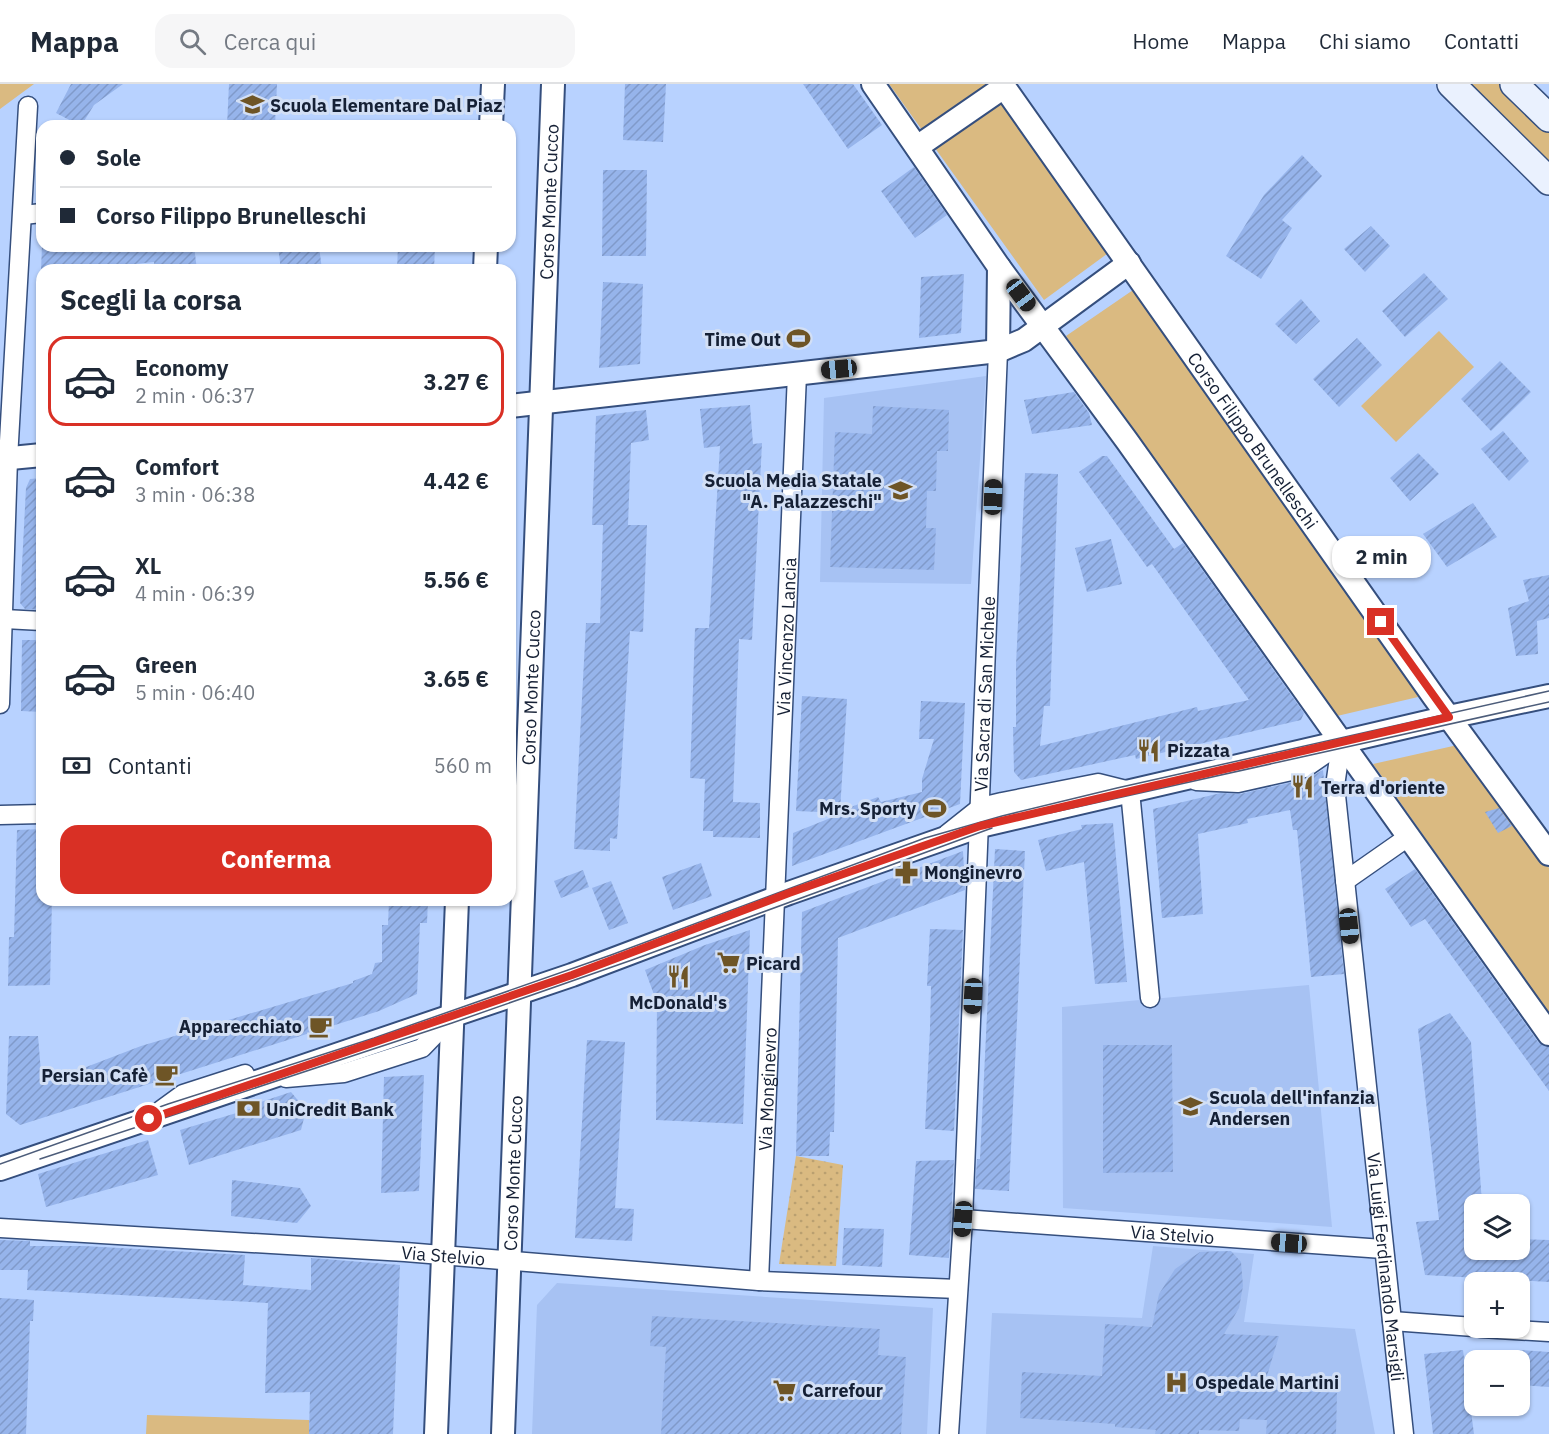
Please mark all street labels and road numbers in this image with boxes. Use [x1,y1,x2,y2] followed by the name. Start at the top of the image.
[534,124,563,280] street label: Corso Monte Cucco
[1183,347,1323,533] street label: Corso Filippo Brunelleschi
[771,556,801,716] street label: Via Vincenzo Lancia
[969,595,1000,792] street label: Via Sacra di San Michele
[516,609,545,766] street label: Corso Monte Cucco
[753,1027,781,1151] street label: Via Monginevro
[498,1095,527,1251] street label: Corso Monte Cucco
[1363,1151,1410,1382] street label: Via Luigi Ferdinando Marsigli
[1130,1219,1215,1248] street label: Via Stelvio
[400,1240,486,1270] street label: Via Stelvio

